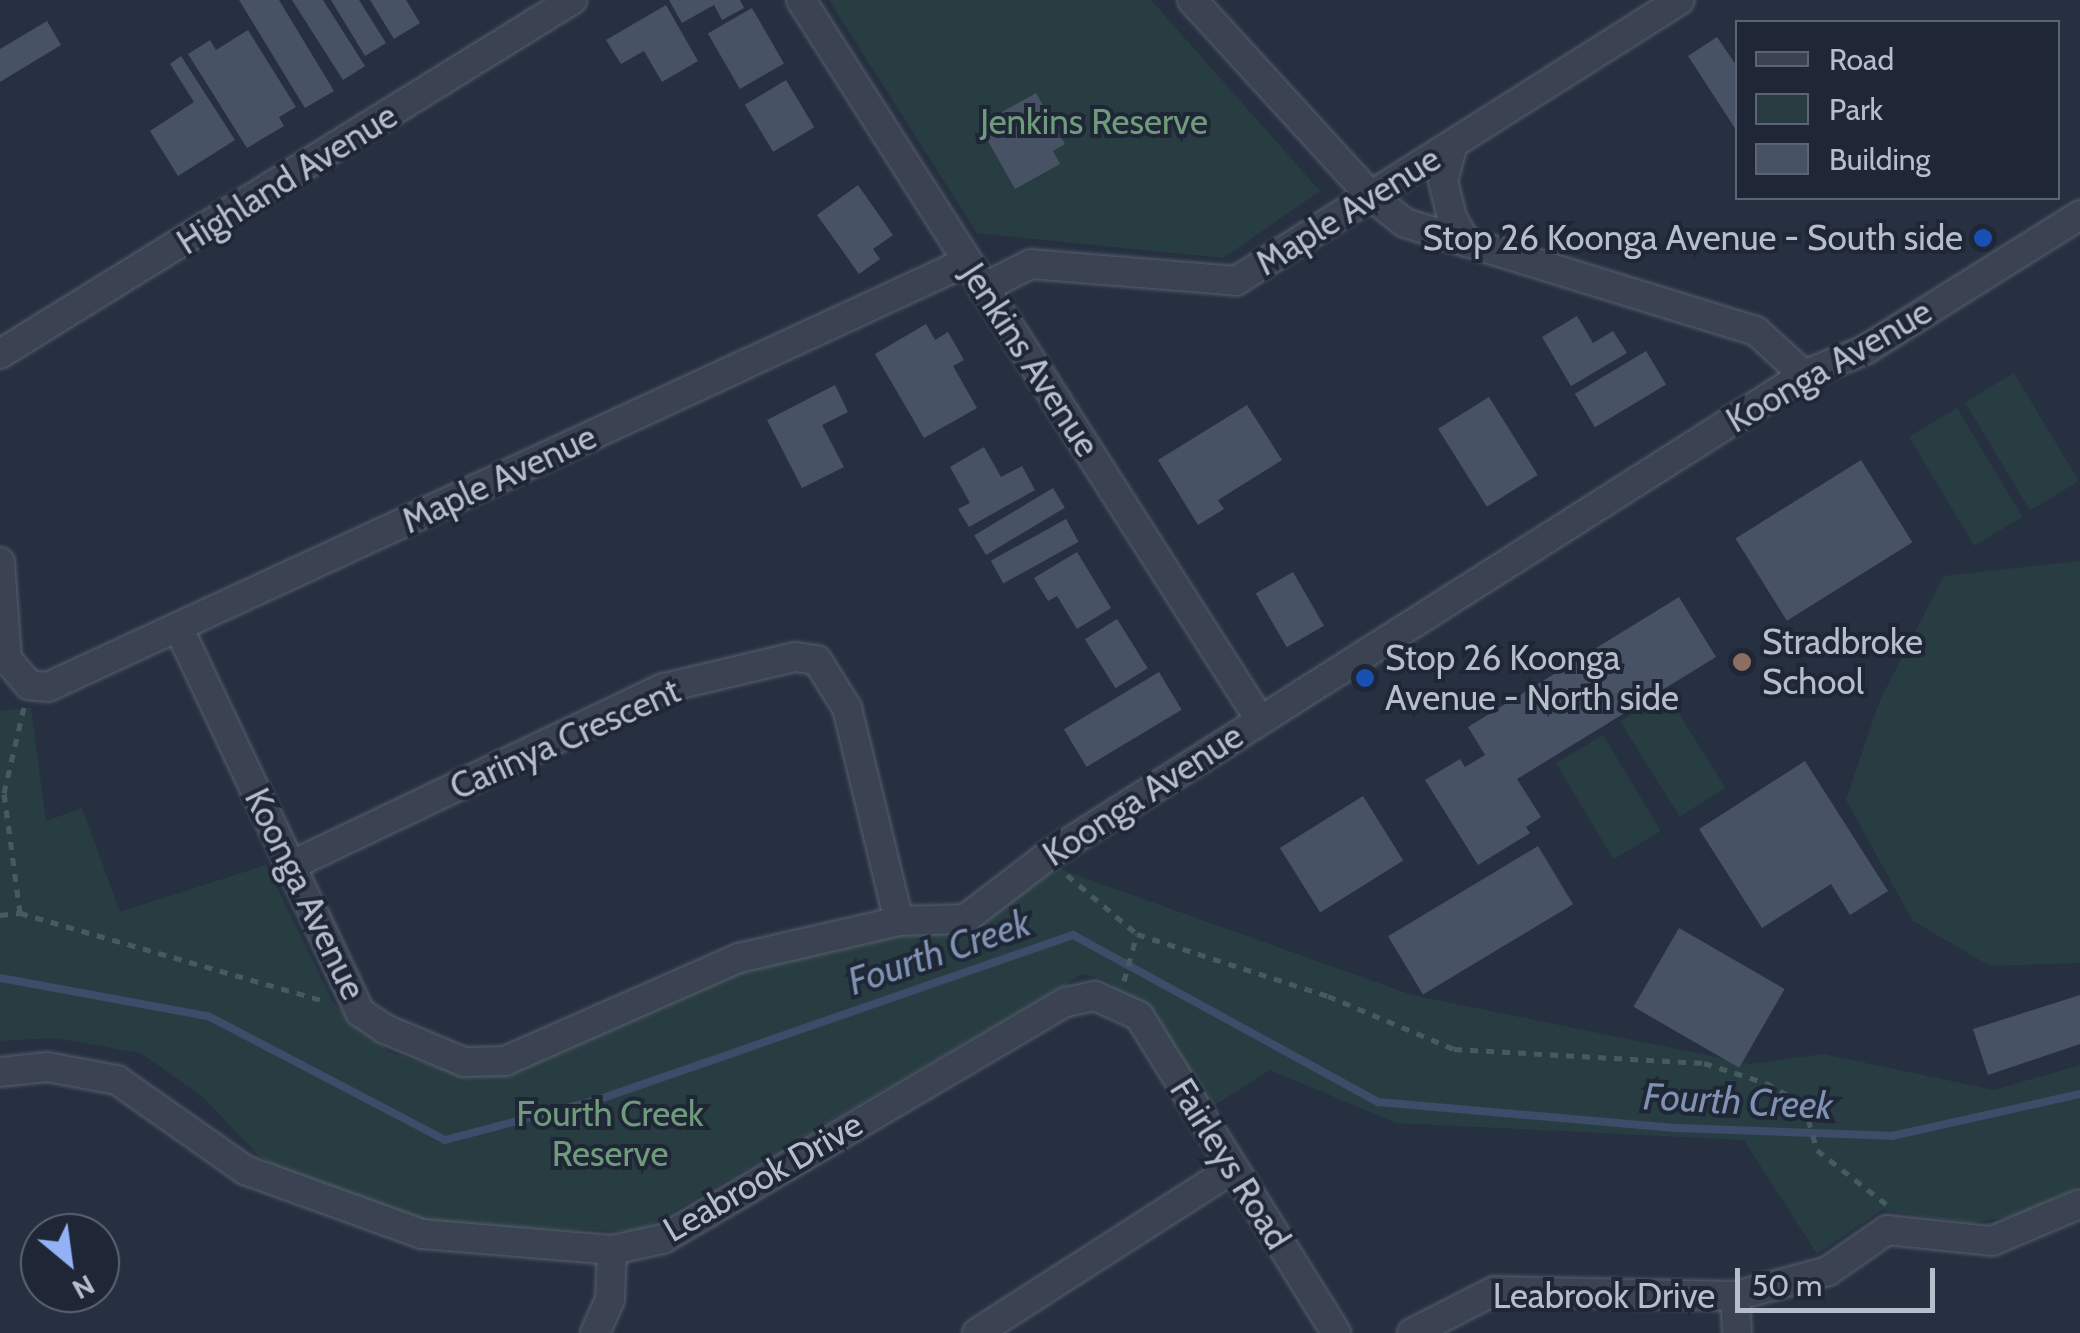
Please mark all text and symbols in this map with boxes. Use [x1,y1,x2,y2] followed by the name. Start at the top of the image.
[1735,20,2060,200] legend
[1829,41,1894,78] text: Road
[1829,91,1883,128] text: Park
[169,95,405,263] street label: Highland Avenue
[980,101,1208,143] park label: Jenkins Reserve
[1248,138,1448,284] street label: Maple Avenue
[1829,141,1931,178] text: Building
[1422,217,1963,259] place label: Stop 26 Koonga Avenue - South side
[1972,227,1994,249] marker: Stop 26 Koonga Avenue - South side
[952,255,1108,465] street label: Jenkins Avenue
[1719,290,1939,442] street label: Koonga Avenue
[395,416,603,542] street label: Maple Avenue
[1762,621,1923,703] place label: Stradbroke School
[1385,637,1679,719] place label: Stop 26 Koonga Avenue - North side
[1731,651,1753,673] marker: Stradbroke School
[1354,667,1376,689] marker: Stop 26 Koonga Avenue - North side
[444,670,686,808] street label: Carinya Crescent
[1035,715,1251,875] street label: Koonga Avenue
[236,782,374,1006] street label: Koonga Avenue
[842,900,1036,1004] water label: Fourth Creek
[1161,1071,1299,1257] street label: Fairleys Road
[1642,1073,1834,1129] water label: Fourth Creek
[516,1093,704,1175] park label: Fourth Creek Reserve
[656,1103,870,1251] street label: Leabrook Drive
[20,1213,120,1313] north arrow
[1740,1248,1940,1310] scale bar
[1752,1267,1822,1304] text: 50 m
[67,1268,100,1307] text: N
[1493,1275,1715,1317] street label: Leabrook Drive

